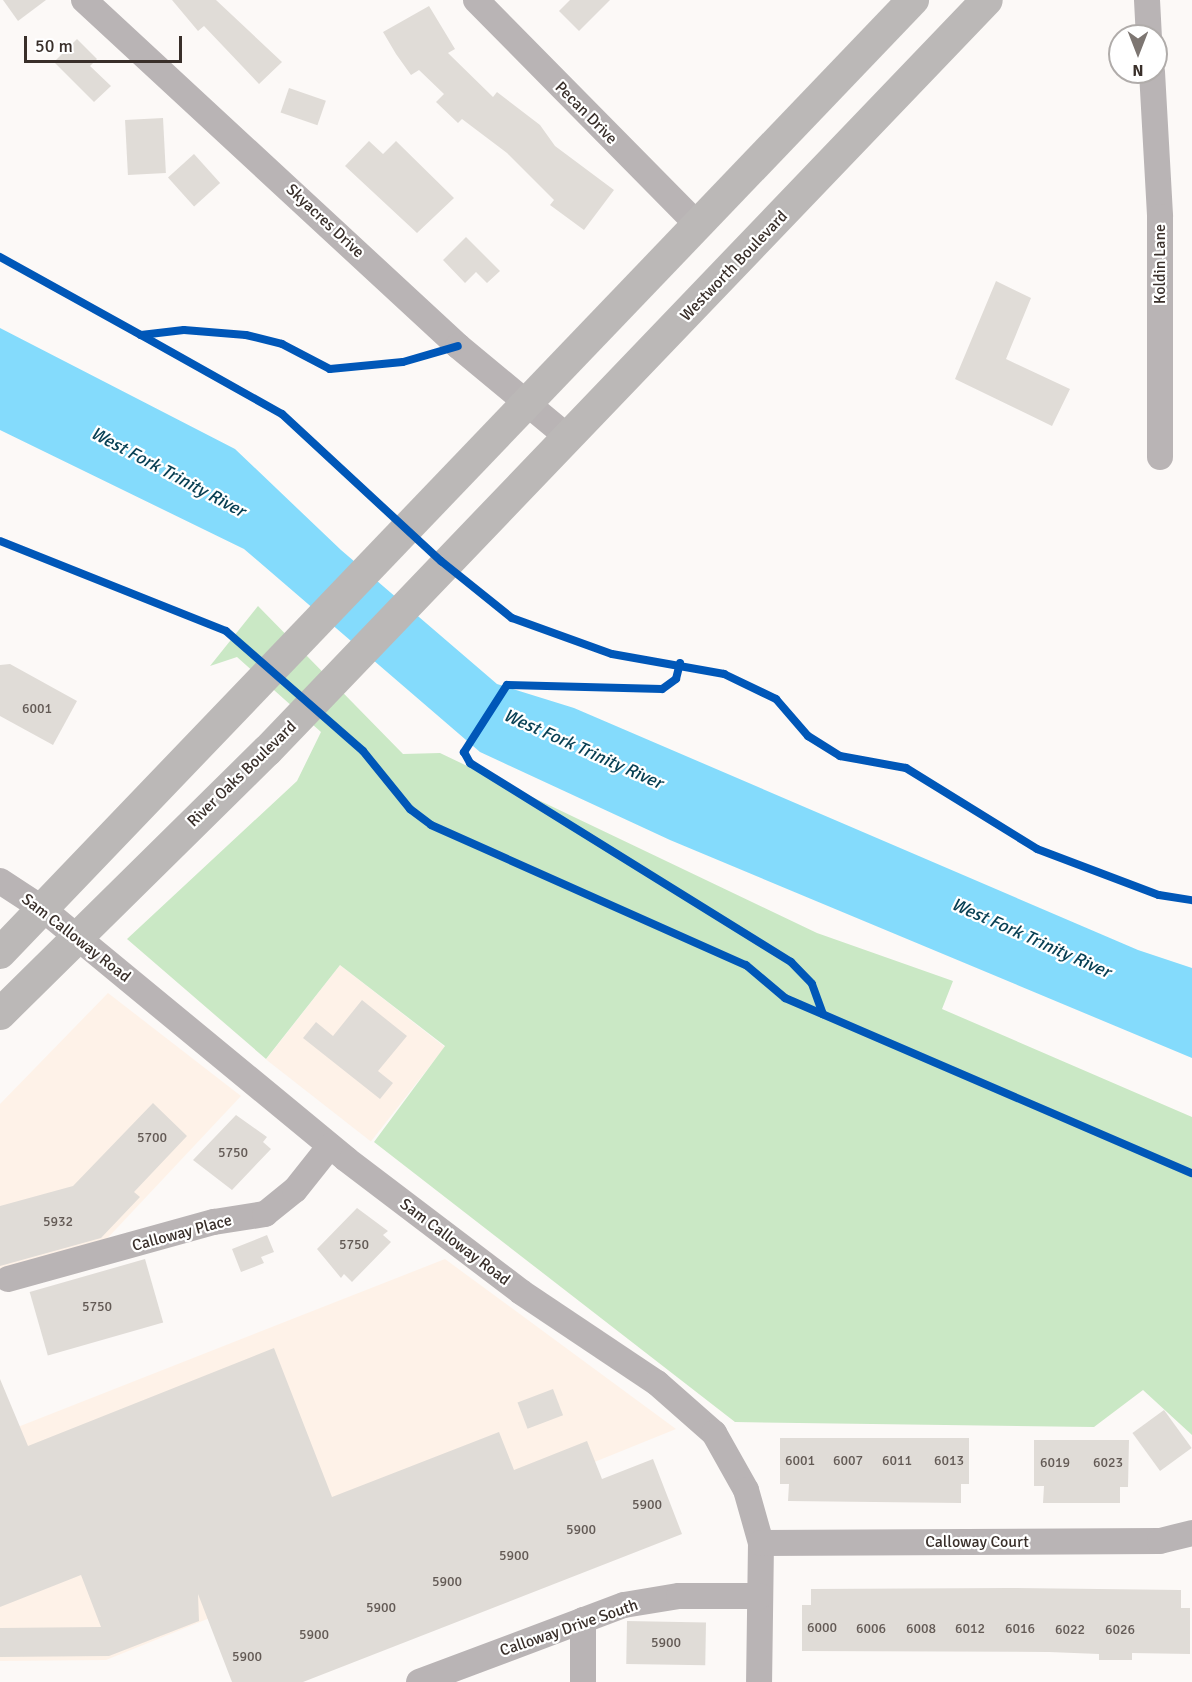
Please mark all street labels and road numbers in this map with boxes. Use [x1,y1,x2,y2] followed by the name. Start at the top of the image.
[551,78,621,148] street label: Pecan Drive
[282,180,368,262] street label: Skyacres Drive
[676,207,792,325] street label: Westworth Boulevard
[1150,224,1170,304] street label: Koldin Lane
[184,717,300,831] street label: River Oaks Boulevard
[18,890,134,986] street label: Sam Calloway Road
[396,1194,514,1290] street label: Sam Calloway Road
[130,1210,234,1256] street label: Calloway Place
[925,1532,1029,1552] street label: Calloway Court
[497,1595,641,1661] street label: Calloway Drive South

